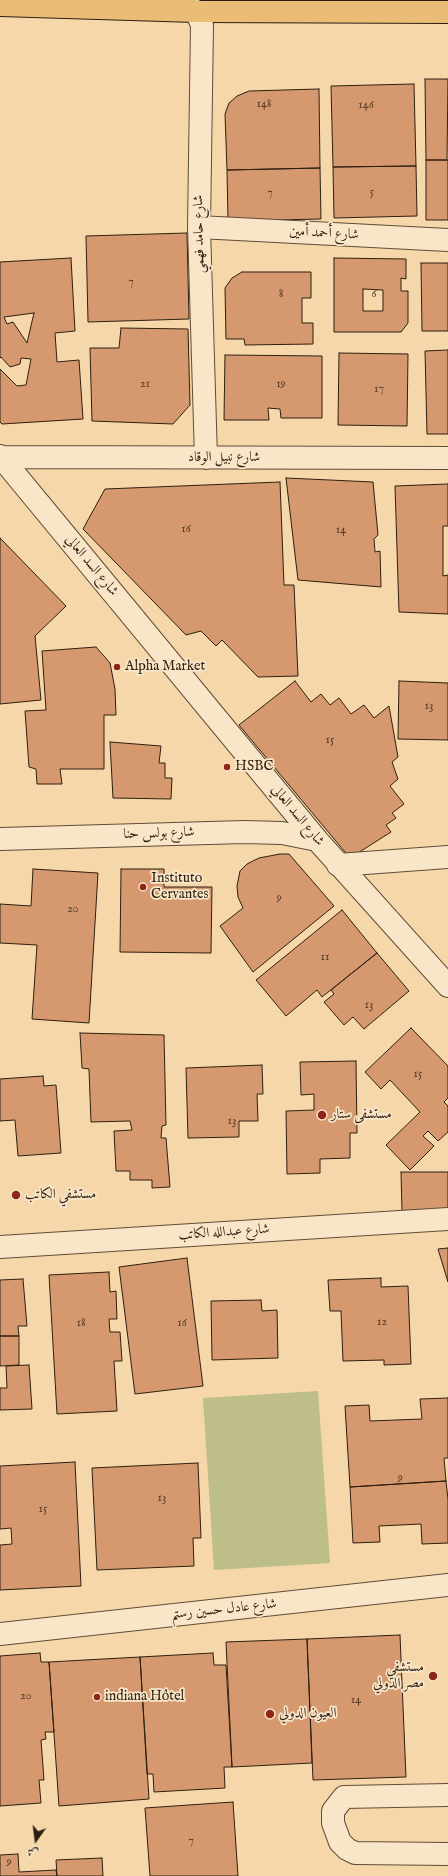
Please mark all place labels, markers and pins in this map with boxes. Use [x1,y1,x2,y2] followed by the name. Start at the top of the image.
[125,659,205,675] place label: Alpha Market
[112,662,122,672] marker: Alpha Market
[235,759,273,775] place label: HSBC
[222,762,232,772] marker: HSBC
[151,871,208,904] place label: Instituto Cervantes
[138,882,148,892] marker: Instituto Cervantes
[331,1107,392,1123] place label: مستشفى ستار
[316,1109,328,1121] marker: مستشفى ستار
[25,1187,96,1203] place label: مستشفي الكاتب
[10,1189,22,1201] marker: مستشفي الكاتب
[373,1660,424,1692] place label: مستشفي مصر الدولي
[427,1670,439,1682] marker: مستشفي مصر الدولي
[105,1689,184,1705] place label: indiana Hôtel
[92,1692,102,1702] marker: indiana Hôtel
[279,1706,336,1722] place label: العيون الدولي
[264,1708,276,1720] marker: العيون الدولي

